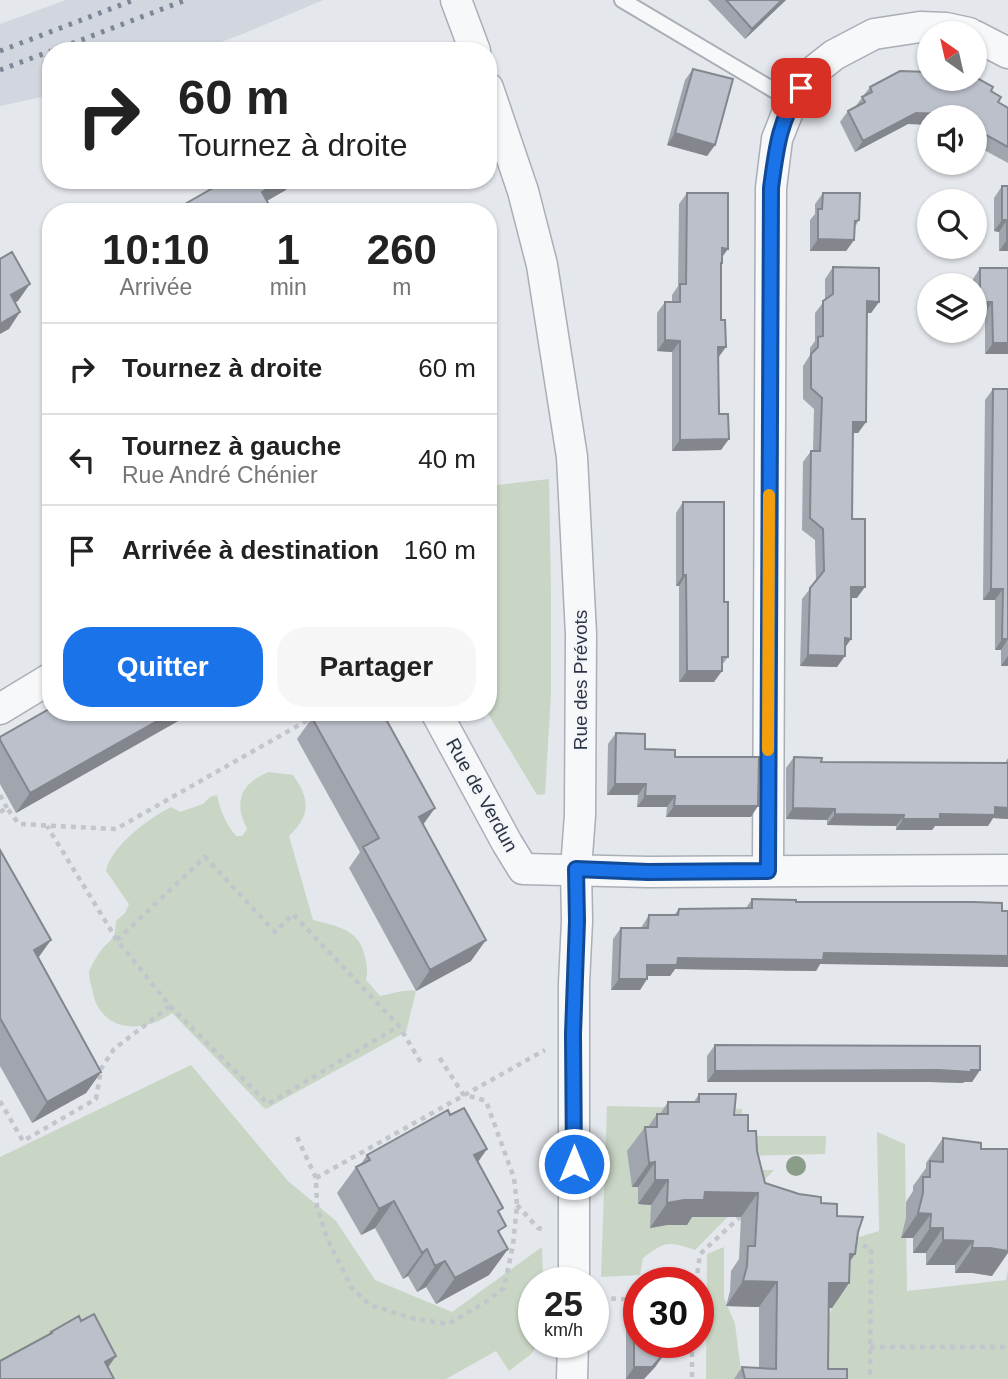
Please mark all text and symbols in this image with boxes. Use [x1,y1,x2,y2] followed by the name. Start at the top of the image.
[917,21,987,91] north arrow
[917,21,987,343] map controls
[771,58,831,118] pin
[782,69,820,107] icon: arrive
[63,70,154,161] icon: right
[178,70,290,124] text: 60 m
[917,105,987,175] button: sound
[178,127,407,163] text: Tournez à droite
[917,189,987,259] button: search
[102,226,210,273] text: 10:10
[276,226,300,273] text: 1
[367,226,437,273] text: 260
[917,273,987,343] button: layers
[119,274,192,300] text: Arrivée
[270,274,307,300] text: min
[392,274,411,300] text: m
[63,350,101,388] icon: right
[122,353,322,383] text: Tournez à droite
[418,353,476,383] text: 60 m
[122,431,341,461] text: Tournez à gauche
[63,441,101,479] icon: left
[418,444,476,474] text: 40 m
[122,462,318,488] text: Rue André Chénier
[63,532,101,570] icon: arrive
[122,535,379,565] text: Arrivée à destination
[404,535,476,565] text: 160 m
[570,610,591,750] street label: Rue des Prévots
[63,627,263,707] button: Quitter
[277,627,476,707] button: Partager
[442,734,522,856] street label: Rue de Verdun
[537,1127,611,1201] position arrow
[623,1267,714,1358] speed limit sign: 30
[544,1284,583,1323] text: 25
[544,1320,583,1340] text: km/h

